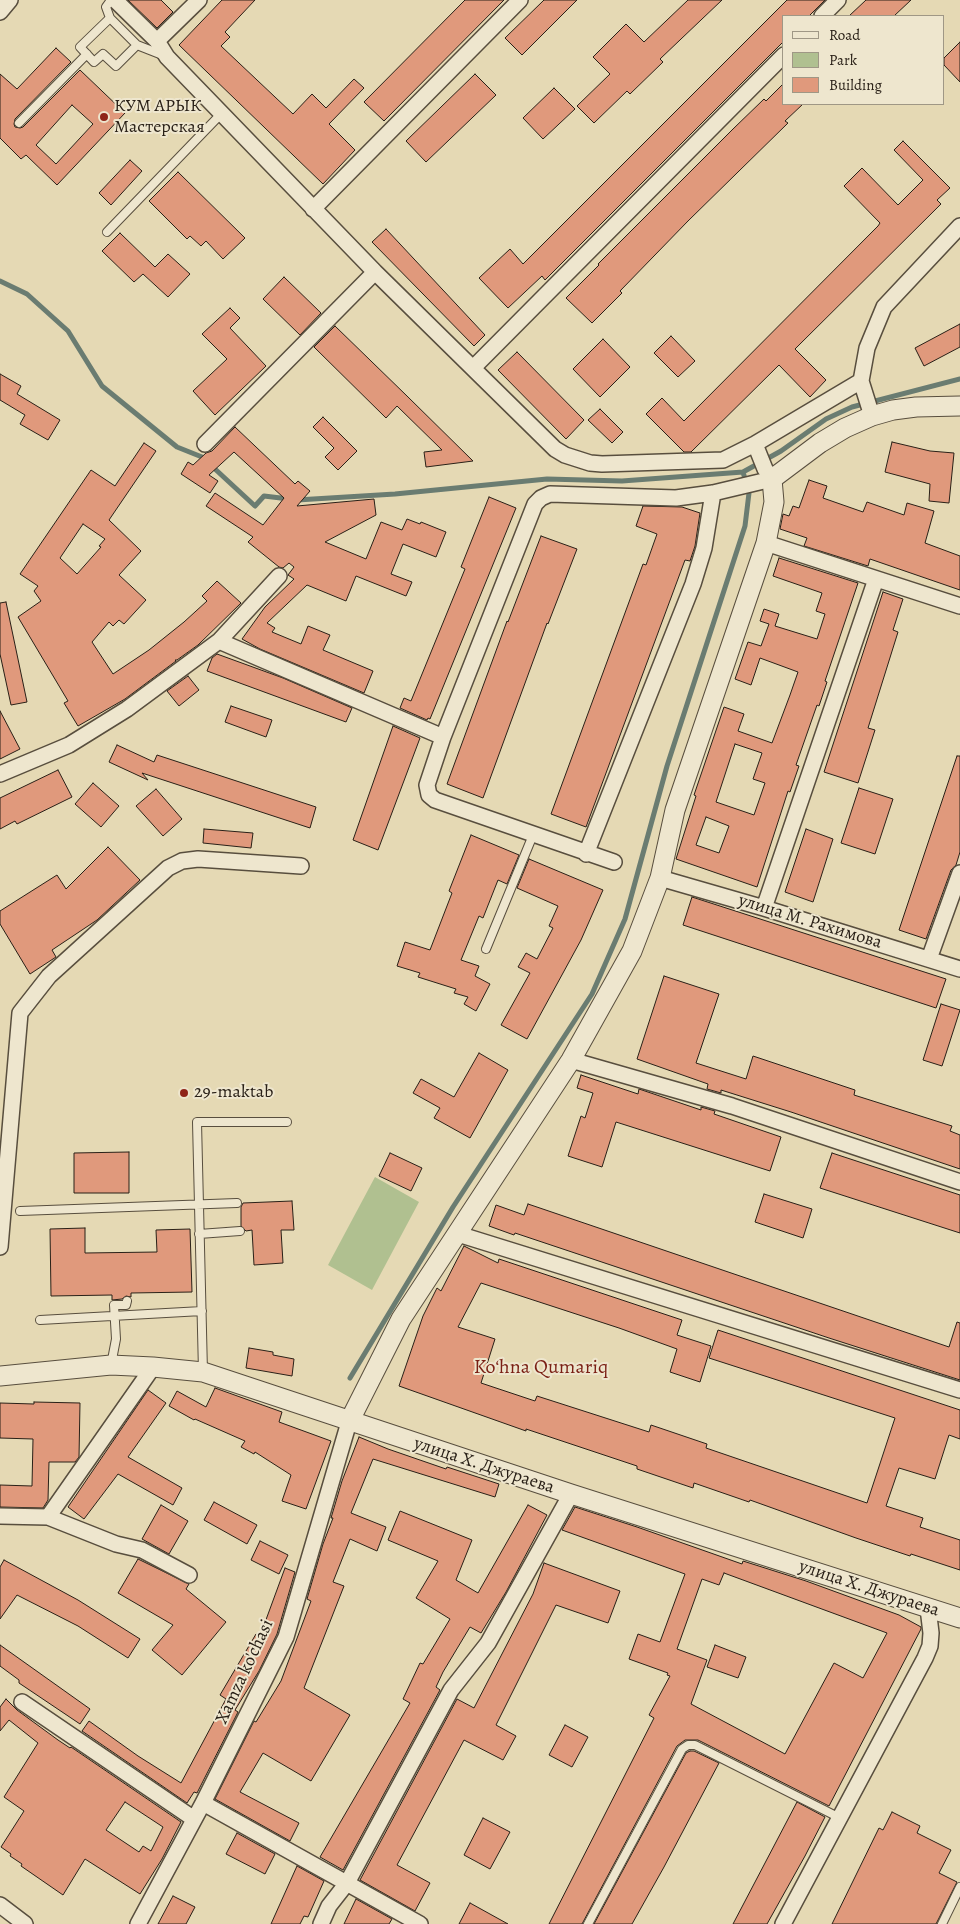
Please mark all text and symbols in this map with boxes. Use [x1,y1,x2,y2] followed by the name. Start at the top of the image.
[782,15,945,105] legend
[829,25,860,45] text: Road
[829,50,857,70] text: Park
[829,75,882,95] text: Building
[114,96,205,138] place label: КУМ АРЫК Мастерская
[98,111,110,123] marker: КУМ АРЫК Мастерская
[736,890,884,954] street label: улица М. Рахимова
[194,1082,273,1104] place label: 29-maktab
[178,1087,190,1099] marker: 29-maktab
[474,1356,608,1380] district label: Koʻhna Qumariq
[411,1433,557,1499] street label: улица Х. Джураева
[796,1556,942,1622] street label: улица Х. Джураева
[211,1616,279,1728] street label: Xamza ko'chasi

